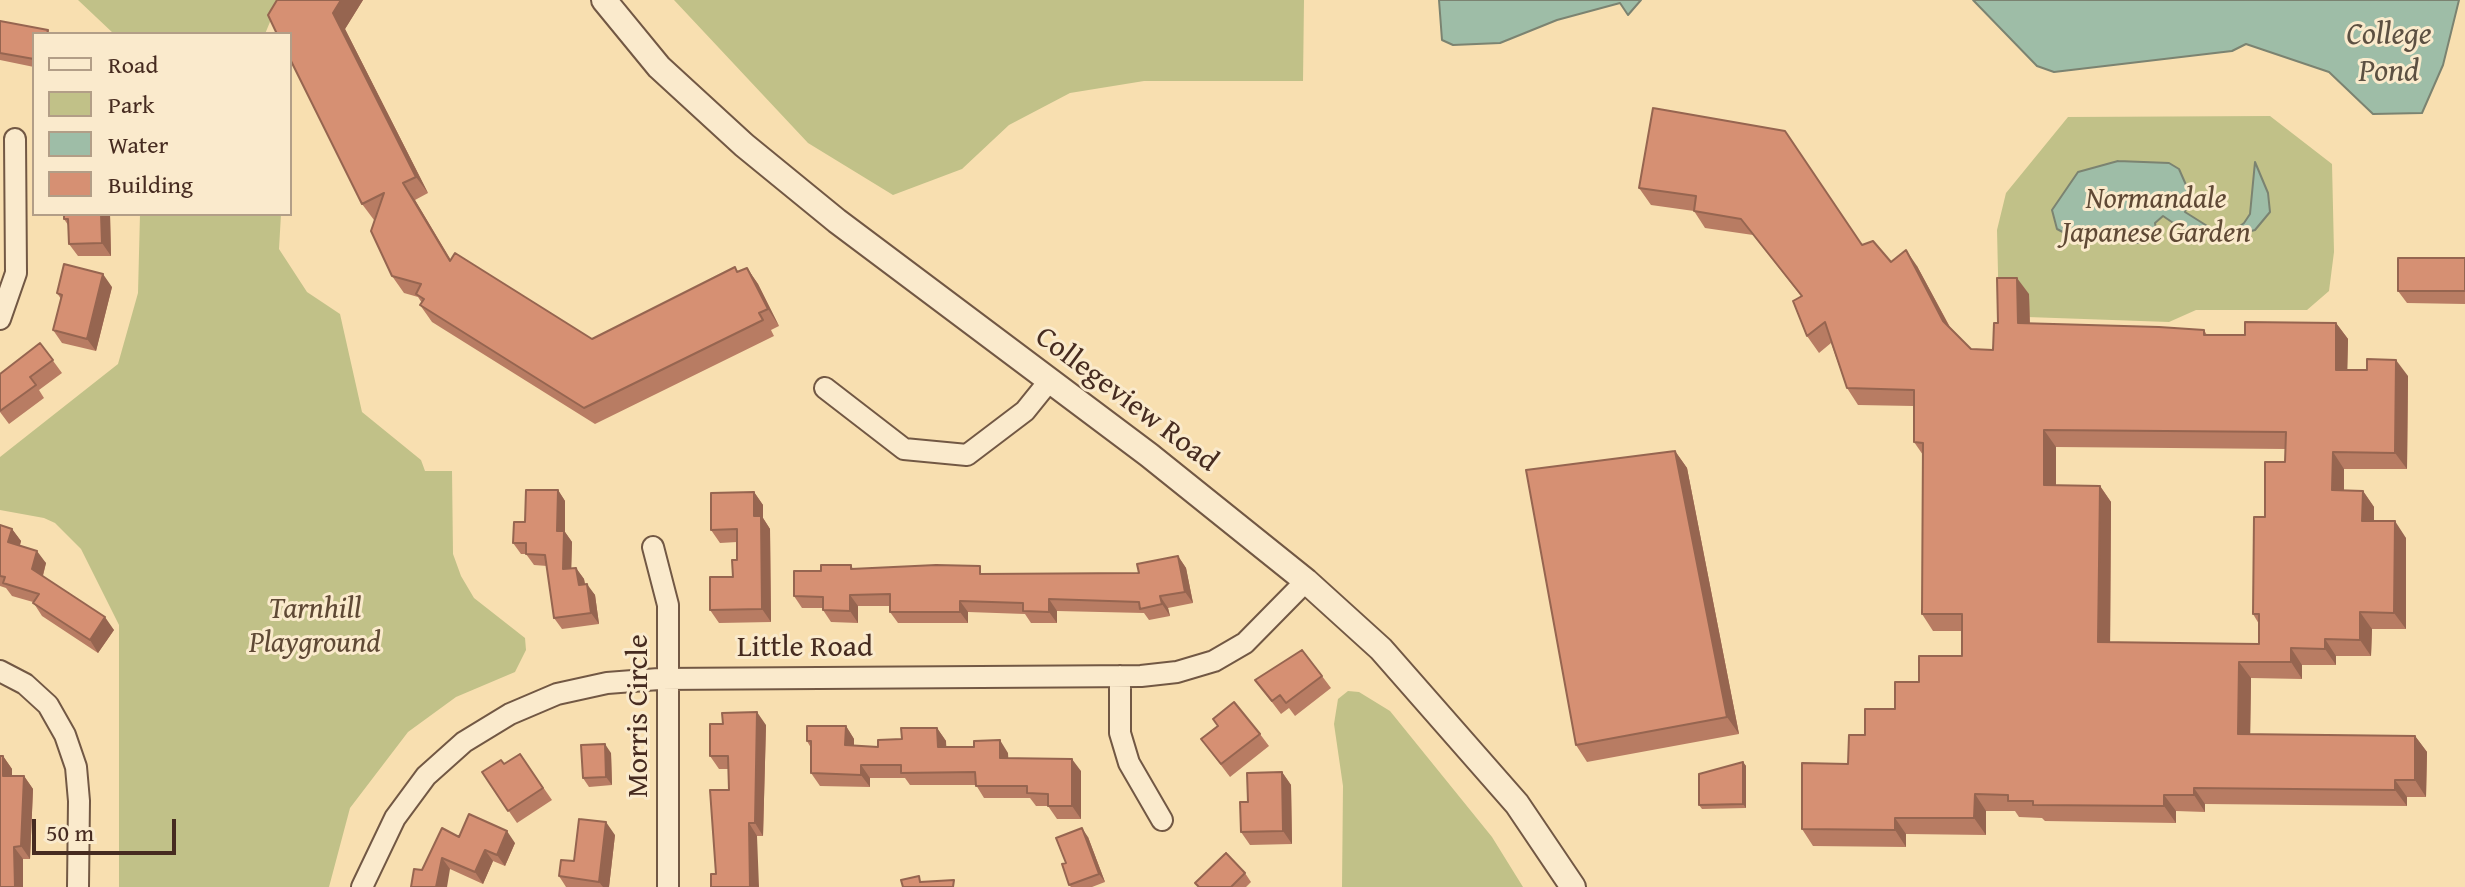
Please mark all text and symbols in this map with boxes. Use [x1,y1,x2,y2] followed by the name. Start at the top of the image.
[2346,17,2432,92] water label: College Pond
[32,32,292,216] legend
[108,47,158,82] text: Road
[108,87,154,122] text: Park
[108,127,168,162] text: Water
[108,167,193,202] text: Building
[2061,182,2251,252] park label: Normandale Japanese Garden
[1027,320,1225,480] street label: Collegeview Road
[249,592,381,662] park label: Tarnhill Playground
[737,630,873,666] street label: Little Road
[621,634,657,798] street label: Morris Circle
[36,803,180,853] scale bar
[46,815,94,850] text: 50 m

